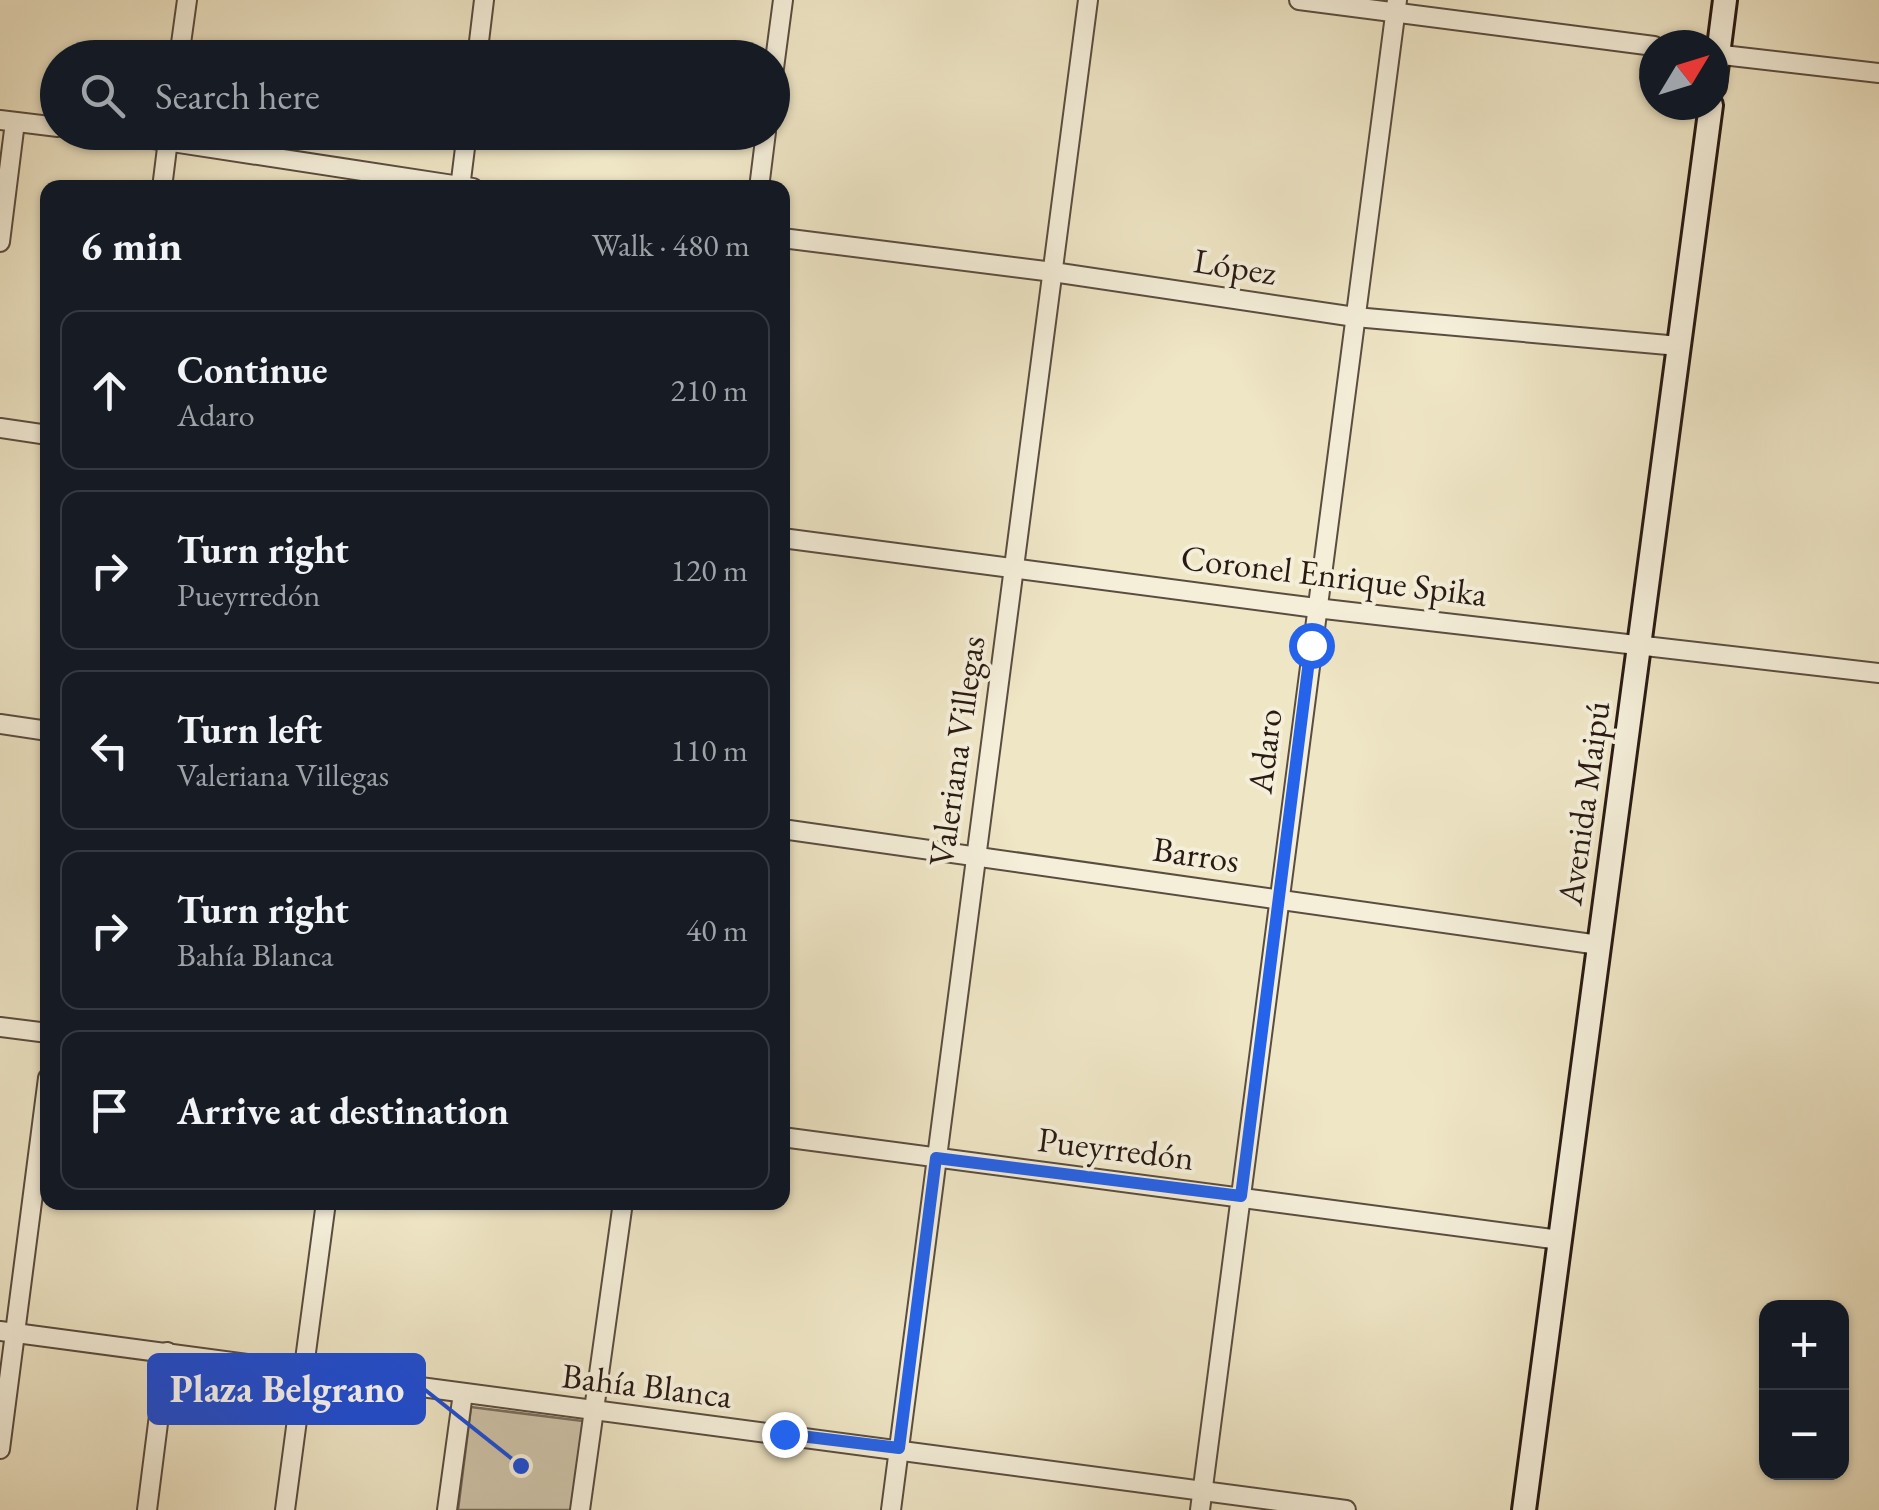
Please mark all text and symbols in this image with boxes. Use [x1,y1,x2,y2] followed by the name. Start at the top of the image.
[1639,30,1729,120] north arrow
[40,40,790,150] search box
[75,68,130,123] icon: search
[155,71,320,120] text: Search here
[80,218,182,273] text: 6 min
[592,224,750,266] text: Walk · 480 m
[1191,237,1280,295] street label: López
[177,345,328,394] text: Continue
[82,363,137,418] icon: ahead
[671,369,748,411] text: 210 m
[177,394,255,436] text: Adaro
[177,525,349,574] text: Turn right
[1178,534,1490,616] street label: Coronel Enrique Spika
[82,543,137,598] icon: right
[671,549,748,591] text: 120 m
[177,574,321,616] text: Pueyrredón
[1289,623,1335,669] route start
[918,633,994,869] street label: Valeriana Villegas
[1546,698,1620,909] street label: Avenida Maipú
[177,705,322,754] text: Turn left
[1236,706,1292,797] street label: Adaro
[82,723,137,778] icon: left
[671,729,748,771] text: 110 m
[177,754,389,796] text: Valeriana Villegas
[1150,826,1242,882] street label: Barros
[177,885,349,934] text: Turn right
[82,903,137,958] icon: right
[686,909,748,951] text: 40 m
[177,934,333,976] text: Bahía Blanca
[82,1083,137,1138] icon: arrive
[177,1086,509,1135] text: Arrive at destination
[1035,1116,1197,1180] street label: Pueyrredón
[1759,1300,1849,1480] map controls
[1759,1300,1849,1390] button: +
[559,1352,735,1418] street label: Bahía Blanca
[149,1355,424,1423] callout: Plaza Belgrano
[170,1364,404,1413] text: Plaza Belgrano
[1759,1390,1849,1480] button: −
[762,1412,808,1458] route end

